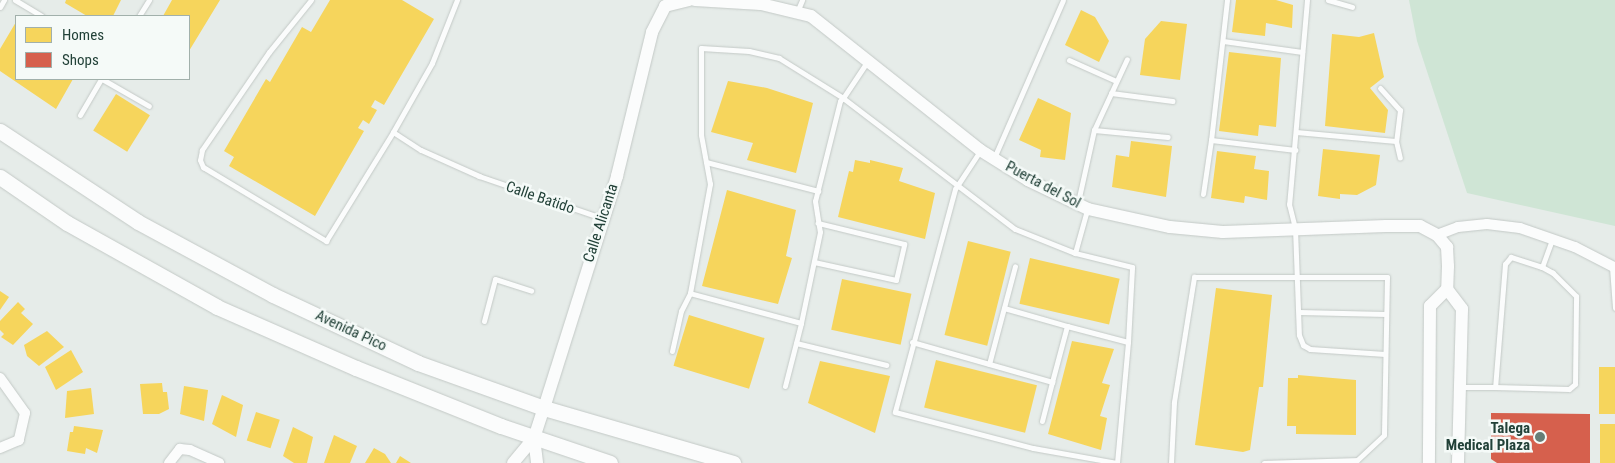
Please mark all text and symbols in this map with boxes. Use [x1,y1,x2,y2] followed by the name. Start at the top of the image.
[15,15,190,80] legend
[62,26,104,44] text: Homes
[62,51,99,69] text: Shops
[1002,158,1084,212] street label: Puerta del Sol
[503,178,577,218] street label: Calle Batido
[580,181,622,265] street label: Calle Alicanta
[312,307,390,355] street label: Avenida Pico
[1446,419,1530,454] place label: Talega Medical Plaza
[1534,431,1546,443] marker: Talega Medical Plaza

